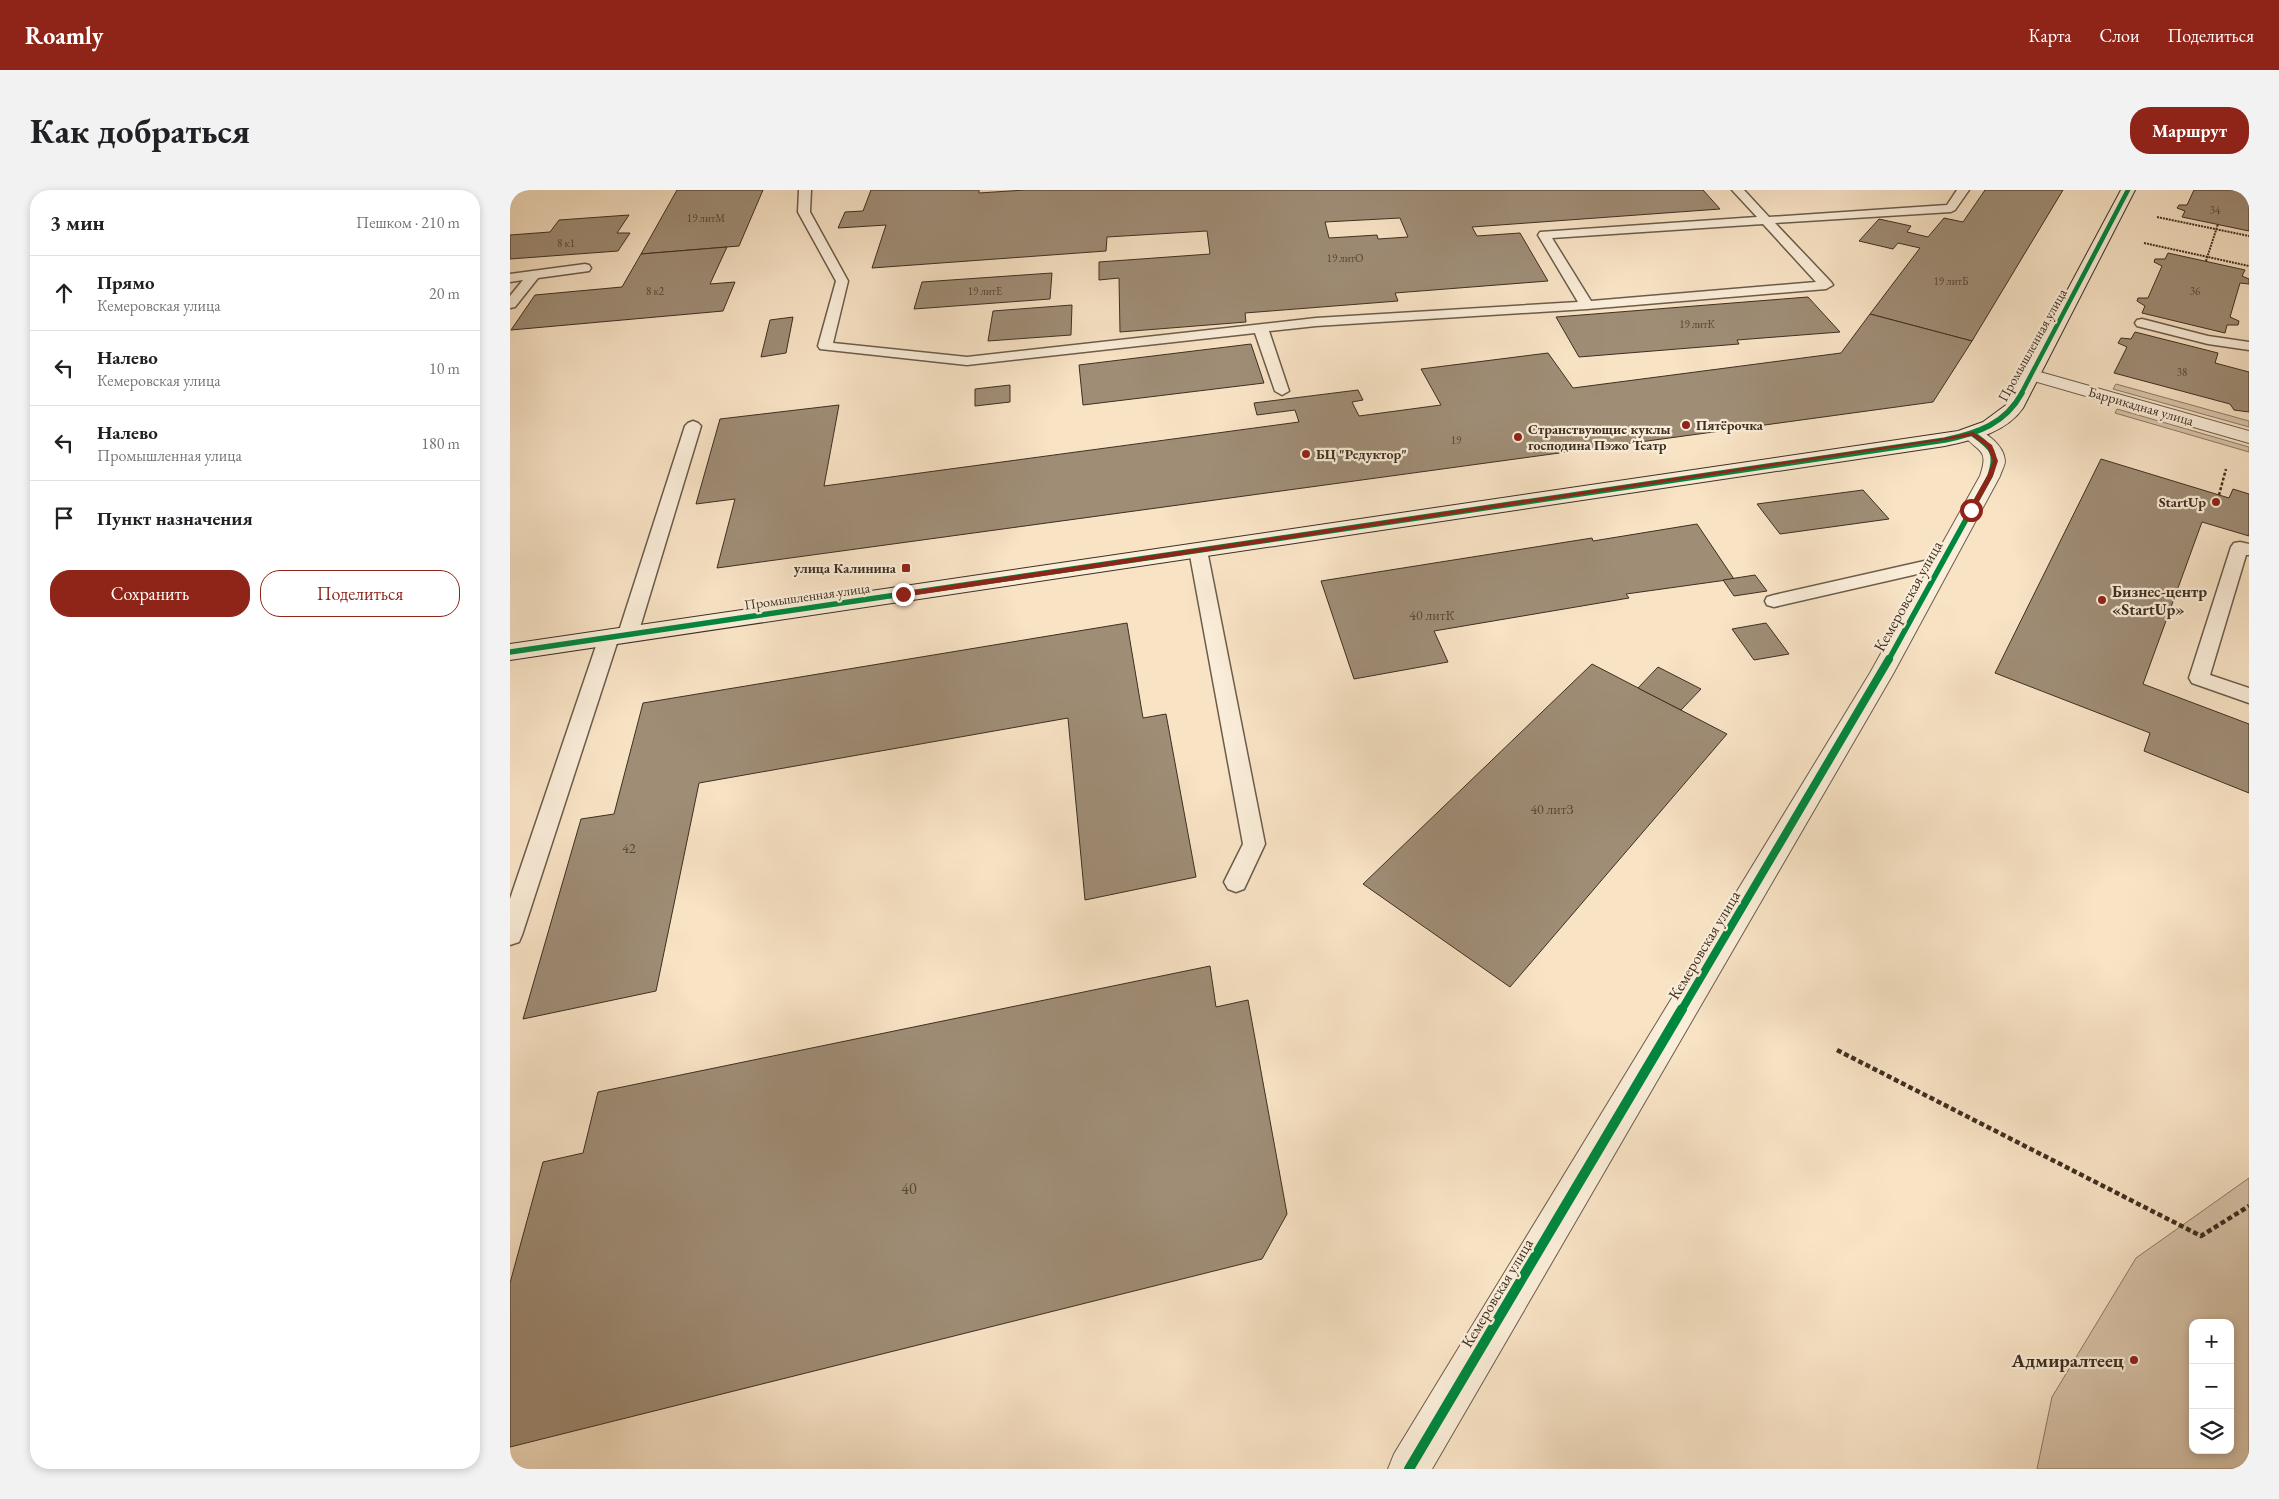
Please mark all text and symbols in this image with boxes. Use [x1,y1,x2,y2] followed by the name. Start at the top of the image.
[25,20,103,51] text: Roamly
[2029,24,2072,47] text: Карта
[2100,24,2139,47] text: Слои
[2167,24,2254,47] text: Поделиться
[2130,107,2249,154] button: Маршрут
[30,108,250,153] text: Как добраться
[2210,203,2221,217] house number: 34
[50,209,105,236] text: 3 мин
[687,211,725,225] house number: 19 литМ
[356,212,460,233] text: Пешком · 210 m
[557,236,575,250] house number: 8 к1
[1327,251,1363,265] house number: 19 литО
[97,270,155,295] text: Прямо
[1934,274,1969,288] house number: 19 литБ
[50,279,78,307] icon: ahead
[429,283,460,304] text: 20 m
[646,284,665,298] house number: 8 к2
[968,284,1002,298] house number: 19 литЕ
[2190,284,2201,298] house number: 36
[1993,285,2071,405] street label: Промышленная улица
[97,295,221,316] text: Кемеровская улица
[1679,317,1716,331] house number: 19 литК
[97,345,158,370] text: Налево
[50,354,78,382] icon: left
[429,358,460,379] text: 10 m
[2177,365,2187,379] house number: 38
[97,370,221,391] text: Кемеровская улица
[2086,382,2196,430] street label: Баррикадная улица
[1696,416,1764,434] place label: Пятёрочка
[1680,419,1692,431] marker: Пятёрочка
[97,420,158,445] text: Налево
[1528,420,1671,454] place label: Странствующие куклы господина Пэжо Театр
[50,429,78,457] icon: left
[1512,431,1524,443] marker: Странствующие куклы господина Пэжо Театр
[421,433,460,454] text: 180 m
[1451,433,1462,447] house number: 19
[97,445,242,466] text: Промышленная улица
[1316,445,1407,463] place label: БЦ "Редуктор"
[1300,448,1312,460] marker: БЦ "Редуктор"
[2159,493,2206,511] place label: StartUp
[2210,496,2222,508] marker: StartUp
[1960,499,1983,522] route start
[50,504,78,532] icon: arrive
[97,506,253,531] text: Пункт назначения
[1869,536,1947,655] street label: Кемеровская улица
[794,559,897,577] place label: улица Калинина
[900,562,912,574] marker: улица Калинина
[50,570,250,617] button: Сохранить
[260,570,460,617] button: Поделиться
[743,578,871,614] street label: Промышленная улица
[2112,581,2207,620] place label: Бизнес-центр «StartUp»
[892,583,915,606] route end
[2096,594,2108,606] marker: Бизнес-центр «StartUp»
[1409,606,1455,624] house number: 40 литК
[1530,800,1574,818] house number: 40 литЗ
[622,839,636,857] house number: 42
[1663,886,1745,1003] street label: Кемеровская улица
[901,1178,917,1199] house number: 40
[1456,1234,1538,1351] street label: Кемеровская улица
[2189,1319,2234,1454] map controls
[2189,1319,2234,1364] button: +
[2011,1348,2124,1373] place label: Адмиралтеец
[2128,1354,2140,1366] marker: Адмиралтеец
[2189,1364,2234,1409] button: −
[2189,1409,2234,1454] button: layers

